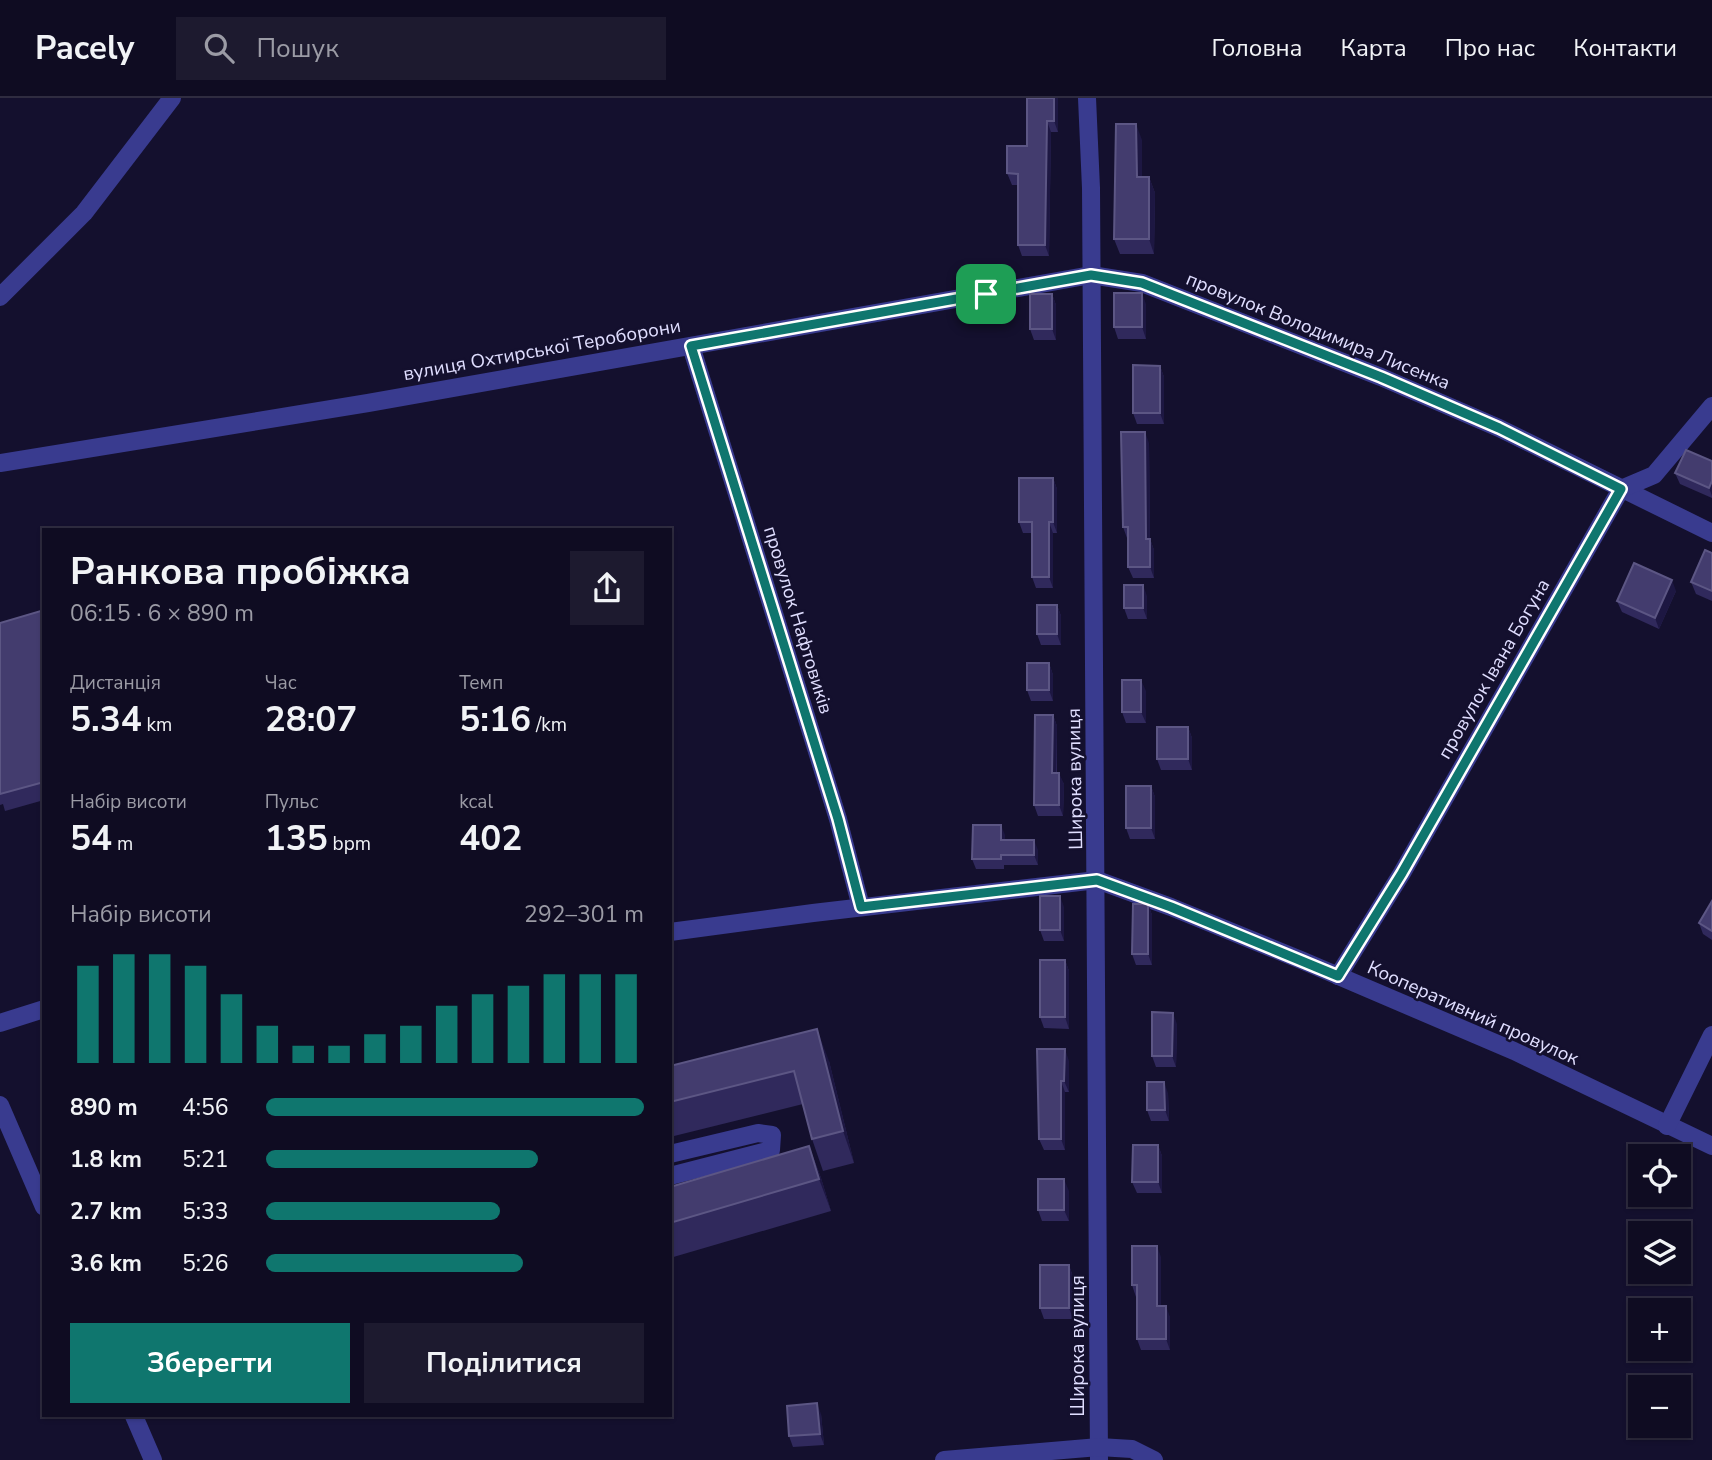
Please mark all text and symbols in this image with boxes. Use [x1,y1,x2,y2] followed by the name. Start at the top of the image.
[176,17,666,80] search box
[35,26,134,71] text: Pacely
[200,29,238,67] icon: search
[256,31,339,66] text: Пошук
[1212,32,1303,64] text: Головна
[1341,32,1407,64] text: Карта
[1445,32,1535,64] text: Про нас
[1573,32,1677,64] text: Контакти
[956,264,1016,324] pin
[1182,266,1454,396] street label: провулок Володимира Лисенка
[967,275,1005,313] icon: arrive
[401,313,683,387] street label: вулиця Охтирської Тероборони
[757,523,839,717] street label: провулок Нафтовиків
[70,546,411,597] text: Ранкова пробіжка
[570,551,644,625] button: share
[1432,574,1556,764] street label: провулок Івана Богуна
[70,598,254,629] text: 06:15 · 6 × 890 m
[70,670,161,696] text: Дистанція
[265,670,297,696] text: Час
[459,670,503,696] text: Темп
[70,696,142,743] text: 5.34
[265,696,357,743] text: 28:07
[459,696,531,743] text: 5:16
[1061,708,1089,850] street label: Широка вулиця
[142,712,172,738] text: km
[531,712,567,738] text: /km
[70,789,187,815] text: Набір висоти
[265,789,319,815] text: Пульс
[459,789,493,815] text: kcal
[70,815,112,862] text: 54
[265,815,328,862] text: 135
[459,815,522,862] text: 402
[112,831,133,857] text: m
[328,831,371,857] text: bpm
[70,899,212,930] text: Набір висоти
[524,899,644,930] text: 292–301 m
[1363,955,1583,1071] street label: Кооперативний провулок
[70,1092,138,1123] text: 890 m
[182,1092,229,1123] text: 4:56
[70,1144,142,1175] text: 1.8 km
[182,1144,229,1175] text: 5:21
[1628,1144,1691,1438] map controls
[1628,1144,1691,1207] button: locate
[70,1196,142,1227] text: 2.7 km
[182,1196,229,1227] text: 5:33
[1628,1221,1691,1284] button: layers
[70,1248,142,1279] text: 3.6 km
[182,1248,229,1279] text: 5:26
[1065,1275,1091,1417] street label: Широка вулиця
[1628,1298,1691,1361] button: +
[70,1323,350,1403] button: Зберегти
[364,1323,644,1403] button: Поділитися
[1628,1375,1691,1438] button: −

